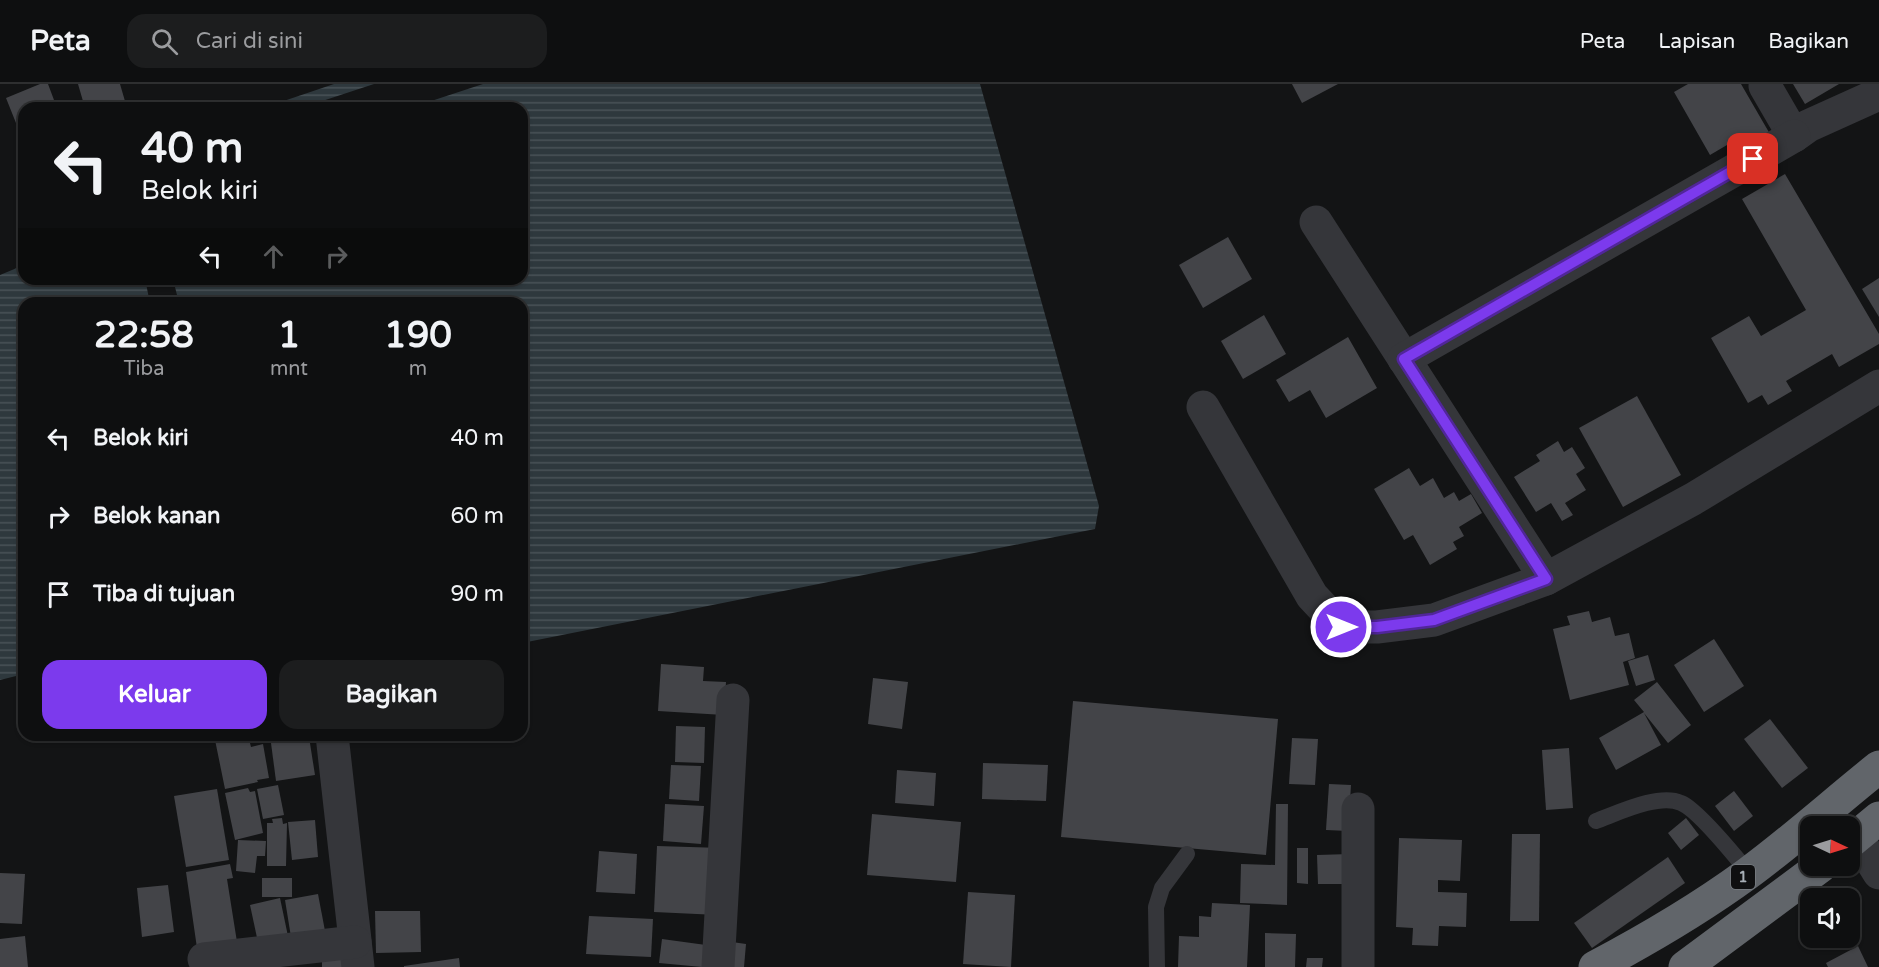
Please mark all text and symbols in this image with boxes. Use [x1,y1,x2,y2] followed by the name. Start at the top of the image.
[127,14,547,68] search box
[30,24,91,58] text: Peta
[148,25,181,58] icon: search
[196,28,303,54] text: Cari di sini
[1580,29,1625,54] text: Peta
[1658,29,1735,54] text: Lapisan
[1768,29,1849,54] text: Bagikan
[141,123,243,174] text: 40 m
[42,126,120,204] icon: left
[1727,133,1778,184] pin
[1736,142,1769,175] icon: arrive
[141,174,258,207] text: Belok kiri
[194,240,227,273] icon: left
[257,240,290,273] icon: ahead
[320,240,353,273] icon: right
[94,314,194,357] text: 22:58
[278,314,300,357] text: 1
[384,314,452,357] text: 190
[124,357,164,381] text: Tiba
[270,357,308,381] text: mnt
[409,357,427,381] text: m
[42,422,75,455] icon: left
[93,425,189,451] text: Belok kiri
[450,425,504,451] text: 40 m
[42,500,75,533] icon: right
[93,503,220,529] text: Belok kanan
[450,503,504,529] text: 60 m
[42,578,75,611] icon: arrive
[93,581,235,607] text: Tiba di tujuan
[450,581,504,607] text: 90 m
[1309,595,1373,659] position arrow
[42,660,267,729] button: Keluar
[279,660,504,729] button: Bagikan
[1800,816,1860,876] north arrow
[1800,816,1860,948] map controls
[1731,865,1755,889] road number: 1
[1800,888,1860,948] button: sound

